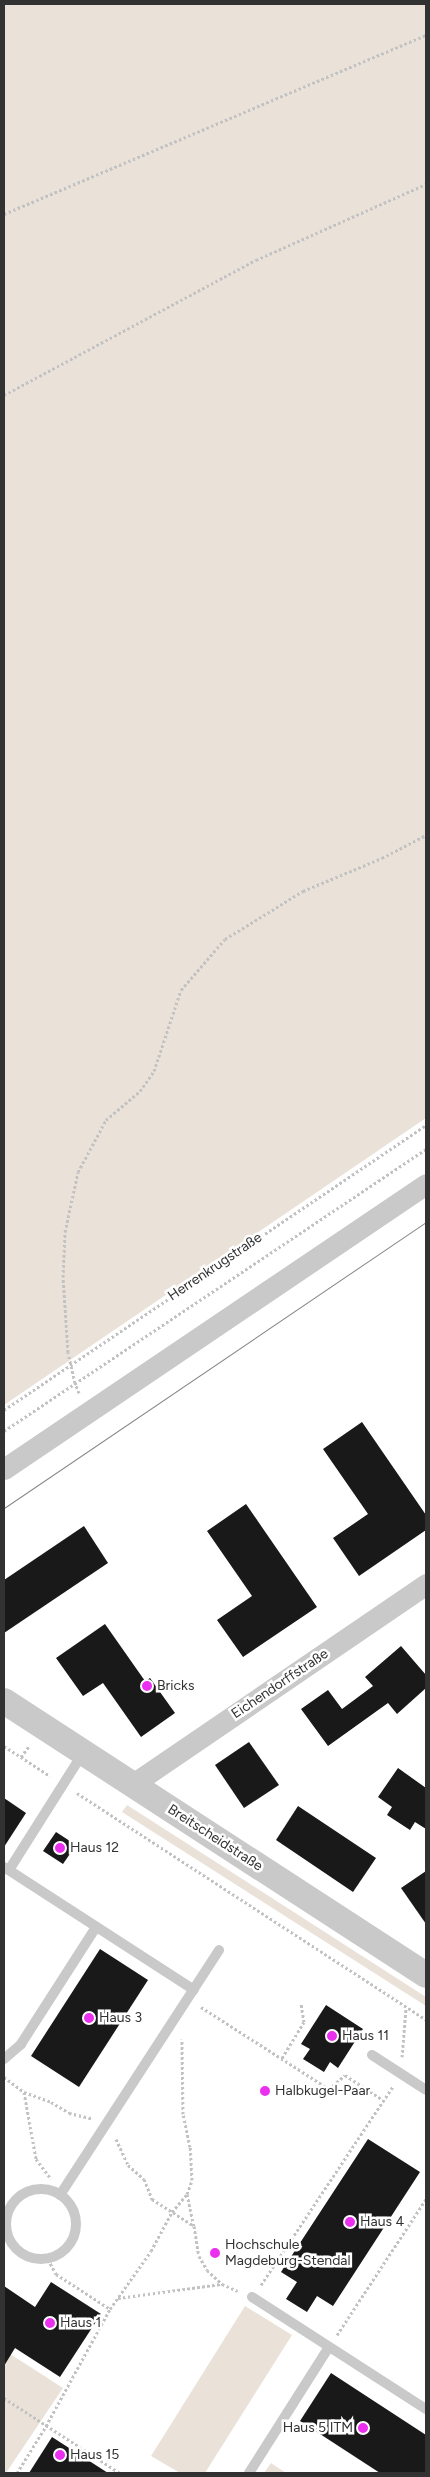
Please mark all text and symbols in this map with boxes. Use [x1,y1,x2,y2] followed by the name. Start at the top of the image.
[165,1229,265,1305] street label: Herrenkrugstraße
[228,1645,332,1723] street label: Eichendorffstraße
[157,1678,194,1694] place label: Bricks
[141,1680,153,1692] marker: Bricks
[164,1801,266,1875] street label: Breitscheidstraße
[70,1840,119,1856] place label: Haus 12
[54,1842,66,1854] marker: Haus 12
[99,2010,142,2026] place label: Haus 3
[83,2012,95,2024] marker: Haus 3
[342,2028,389,2044] place label: Haus 11
[326,2030,338,2042] marker: Haus 11
[275,2083,370,2099] place label: Halbkugel-Paar
[259,2085,271,2097] marker: Halbkugel-Paar
[360,2214,404,2230] place label: Haus 4
[344,2216,356,2228] marker: Haus 4
[225,2237,351,2270] place label: Hochschule Magdeburg-Stendal
[209,2247,221,2259] marker: Hochschule Magdeburg-Stendal
[60,2315,101,2331] place label: Haus 1
[44,2317,56,2329] marker: Haus 1
[283,2420,353,2436] place label: Haus 5 ITM
[357,2422,369,2434] marker: Haus 5 ITM
[70,2447,119,2463] place label: Haus 15
[54,2449,66,2461] marker: Haus 15

